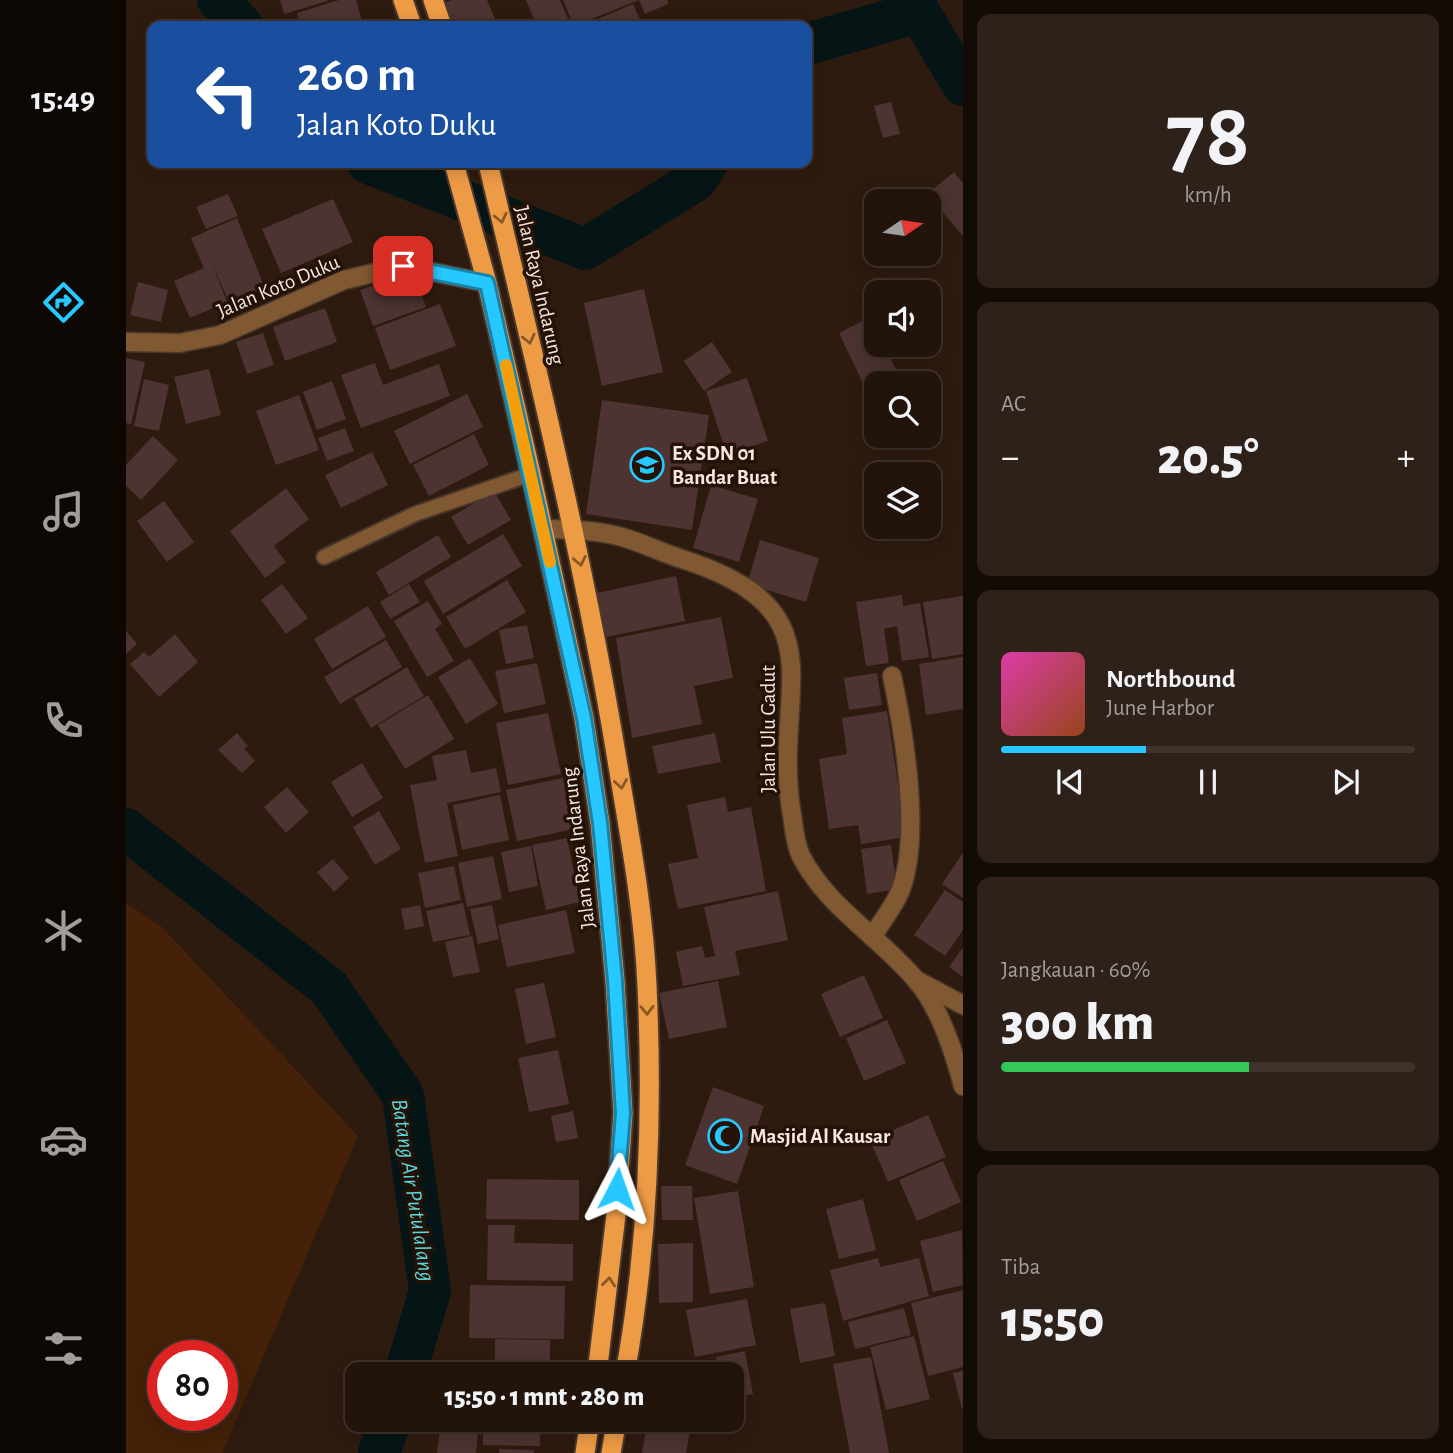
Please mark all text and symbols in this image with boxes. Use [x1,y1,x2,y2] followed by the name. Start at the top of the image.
[182,49,273,140] icon: left
[297,51,416,100] text: 260 m
[31,83,95,115] text: 15:49
[1166,91,1250,182] text: 78
[297,109,496,141] text: Jalan Koto Duku
[1184,184,1232,207] text: km/h
[864,189,942,266] north arrow
[864,189,941,539] map controls
[511,204,568,367] street label: Jalan Raya Indarung
[492,211,507,223] one-way arrow
[373,236,433,296] pin
[384,247,422,285] icon: arrive
[214,251,343,322] street label: Jalan Koto Duku
[39,278,88,327] icon: directions
[864,280,941,357] button: sound
[521,333,535,345] one-way arrow
[864,371,941,448] button: search
[1001,393,1026,416] text: AC
[1157,431,1259,483] text: 20.5°
[1001,439,1019,477] text: −
[1397,439,1415,477] text: +
[672,443,777,488] place label: Ex SDN 01 Bandar Buat
[628,446,666,484] school or university icon: Ex SDN 01 Bandar Buat
[864,462,941,539] button: layers
[39,487,88,536] icon: music
[572,555,587,567] one-way arrow
[758,665,779,793] street label: Jalan Ulu Gadut
[1106,666,1235,692] text: Northbound
[39,696,88,745] icon: phone
[1106,697,1214,720] text: June Harbor
[1051,763,1089,801] icon: previous
[1189,763,1227,801] icon: pause
[1327,763,1365,801] icon: next
[558,765,599,930] street label: Jalan Raya Indarung
[613,778,628,790] one-way arrow
[39,906,88,955] icon: climate
[1001,959,1151,982] text: Jangkauan · 60%
[1001,997,1154,1049] text: 300 km
[640,1005,655,1016] one-way arrow
[387,1097,438,1283] water label: Batang Air Putulalang
[39,1115,88,1164] icon: car
[706,1117,744,1155] mosque icon: Masjid Al Kausar
[750,1126,891,1147] place label: Masjid Al Kausar
[580,1152,654,1226] position arrow
[1001,1256,1040,1279] text: Tiba
[601,1276,616,1288] one-way arrow
[1001,1294,1104,1346] text: 15:50
[39,1324,88,1373] icon: filters
[147,1340,238,1431] speed limit sign: 80
[445,1384,644,1410] text: 15:50 · 1 mnt · 280 m

